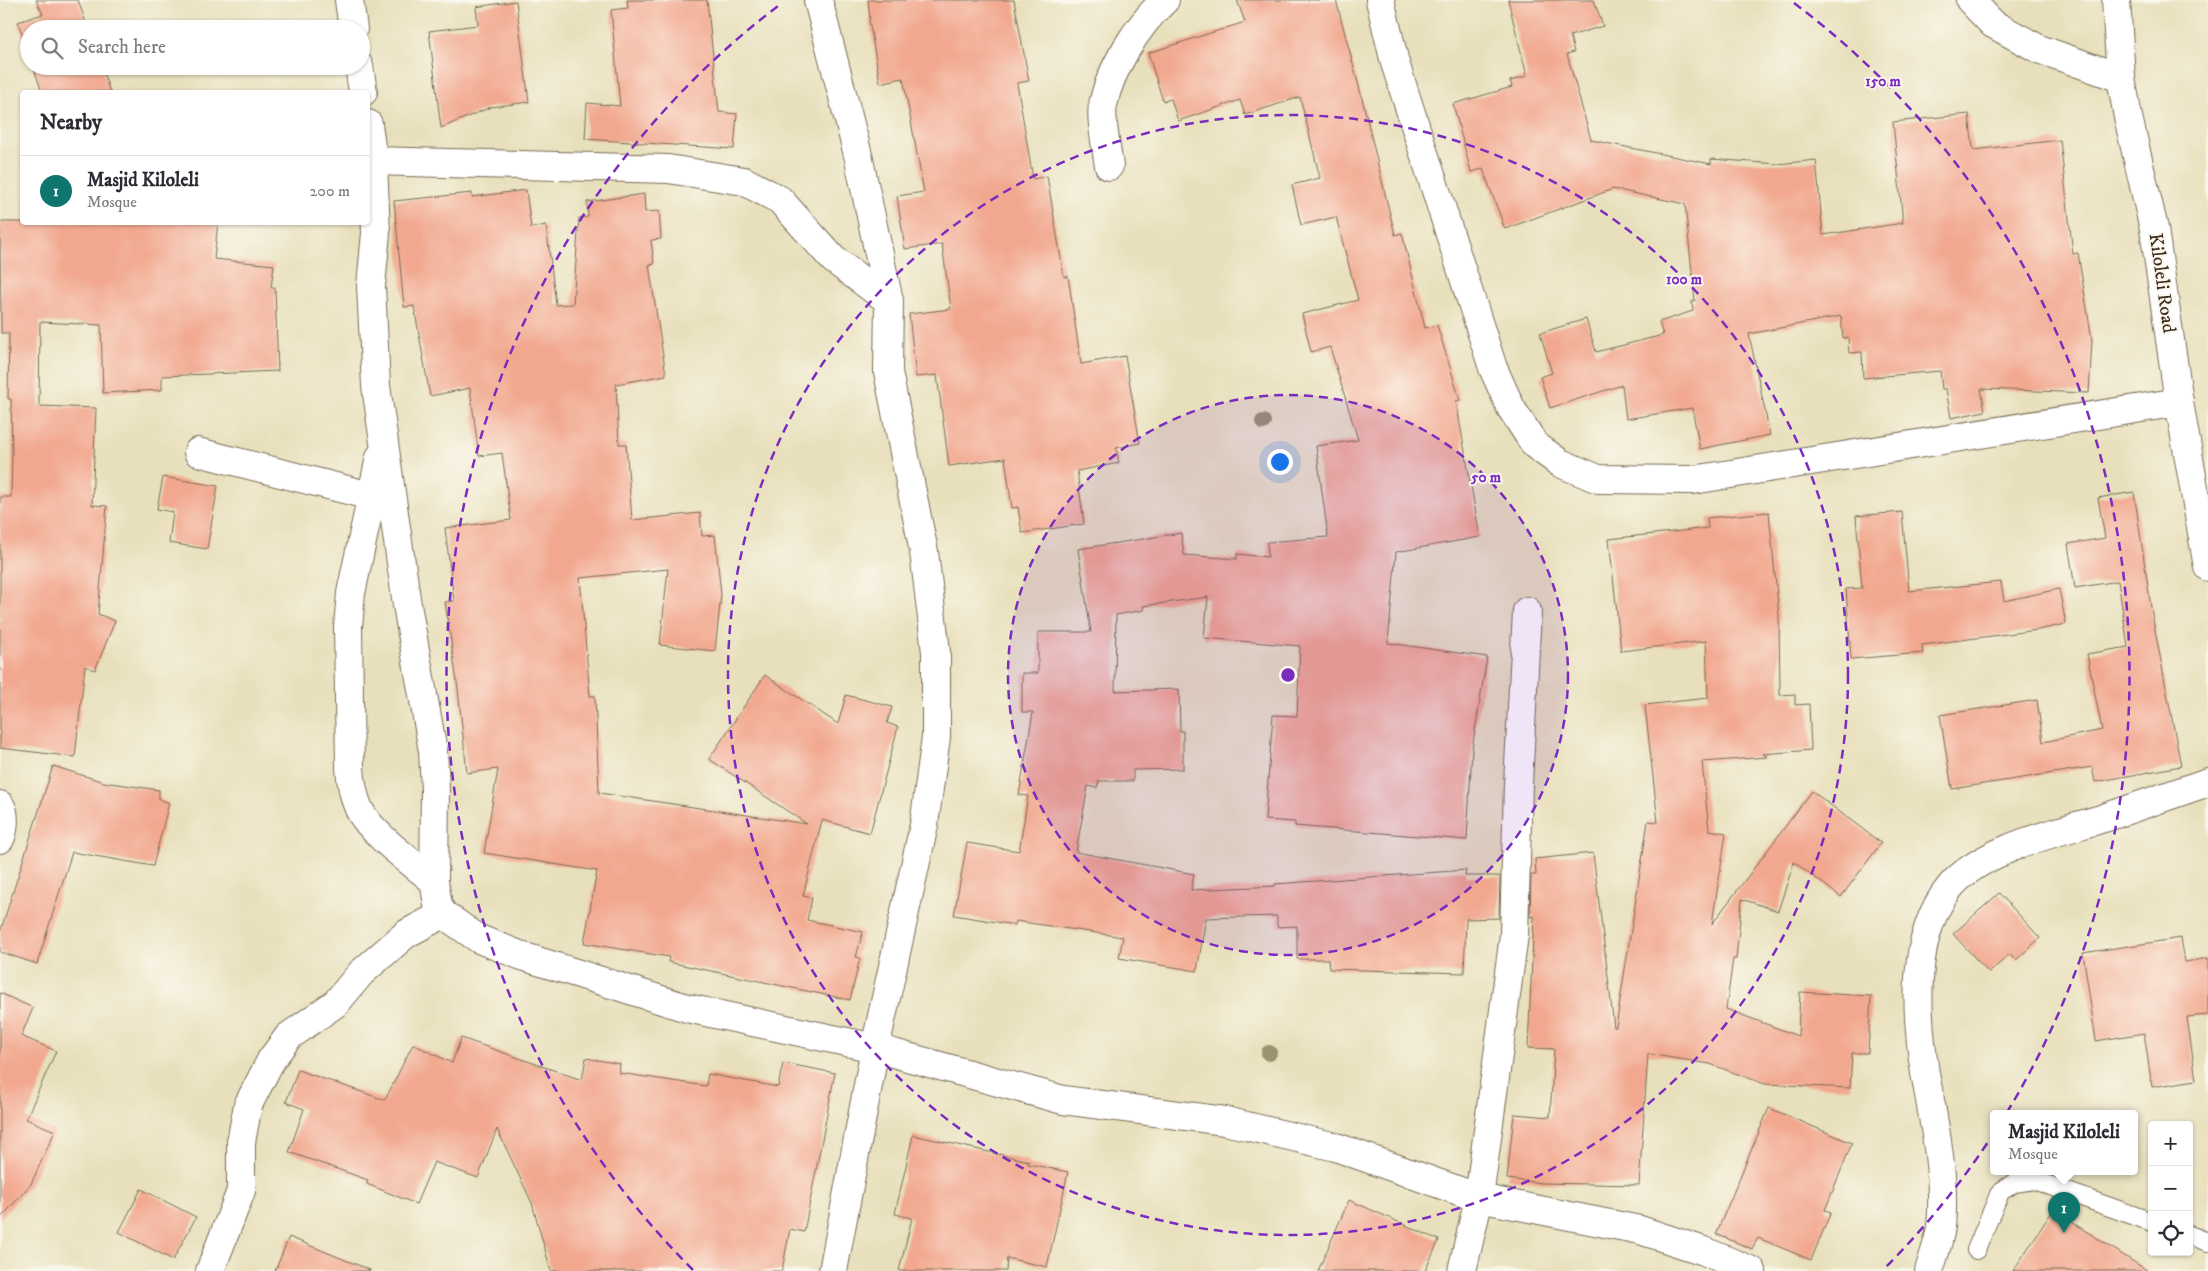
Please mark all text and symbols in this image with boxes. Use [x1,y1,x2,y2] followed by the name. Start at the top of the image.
[20,20,370,75] search box
[38,34,66,62] icon: search
[78,36,166,59] text: Search here
[1865,72,1901,91] text: 150 m
[40,110,102,136] text: Nearby
[87,169,199,192] text: Masjid Kiloleli
[53,181,59,201] text: 1
[309,181,350,201] text: 200 m
[87,192,137,212] text: Mosque
[2144,232,2180,335] street label: Kiloleli Road
[1666,270,1703,289] text: 100 m
[1267,449,1293,475] your location
[1470,468,1502,487] text: 50 m
[1279,666,1297,684] centre of rings
[1990,1110,2138,1175] popup
[2008,1121,2120,1144] text: Masjid Kiloleli
[2148,1121,2193,1256] map controls
[2148,1121,2193,1166] button: +
[2008,1144,2058,1164] text: Mosque
[2148,1166,2193,1211] button: −
[2048,1192,2080,1233] pin: 1
[2148,1211,2193,1256] button: locate

